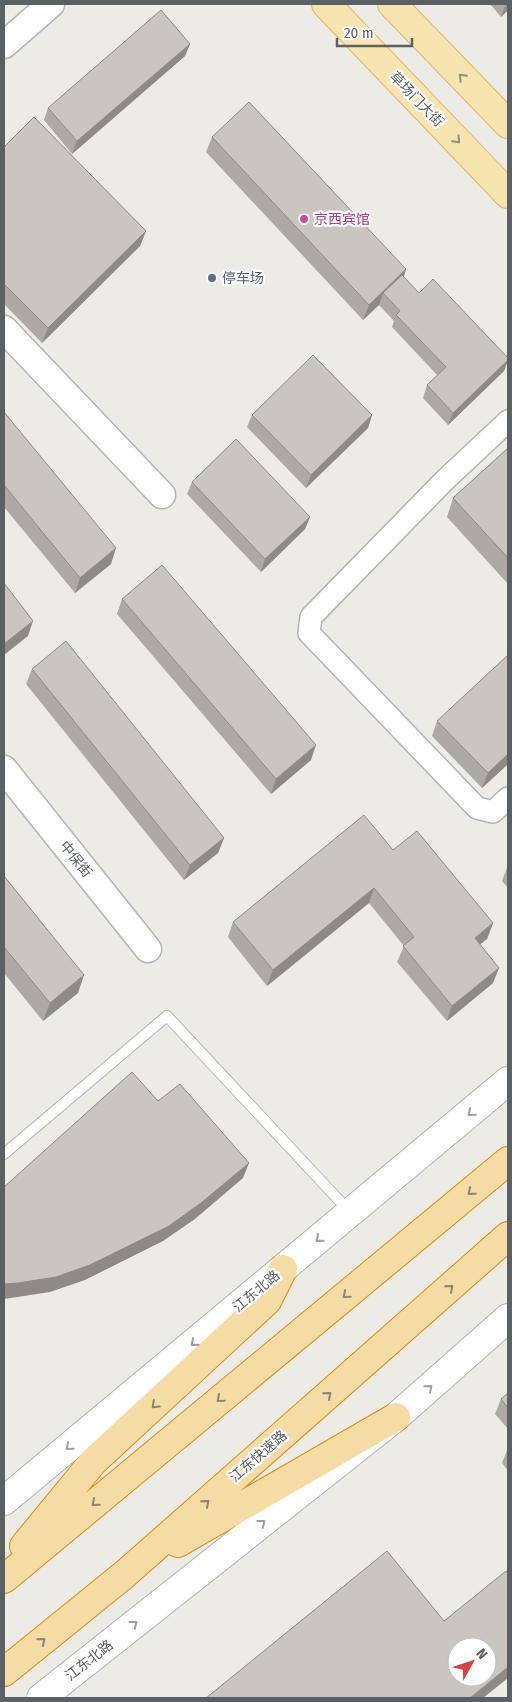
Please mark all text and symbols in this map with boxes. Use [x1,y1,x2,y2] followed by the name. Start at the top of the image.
[337,15,412,47] scale bar
[344,24,374,42] text: 20 m
[386,68,447,130] street label: 草场门大街
[459,73,468,82] one-way arrow
[451,134,460,143] one-way arrow
[314,211,370,228] place label: 京西宾馆
[298,213,310,225] marker: 京西宾馆
[222,270,264,287] place label: 停车场
[206,272,218,284] marker: 停车场
[56,838,95,881] street label: 中保街
[468,1107,477,1115] one-way arrow
[467,1186,476,1195] one-way arrow
[316,1234,325,1243] one-way arrow
[229,1267,283,1316] street label: 江东北路
[444,1284,453,1293] one-way arrow
[342,1290,351,1299] one-way arrow
[191,1337,200,1346] one-way arrow
[423,1385,432,1394] one-way arrow
[322,1392,331,1401] one-way arrow
[217,1394,226,1403] one-way arrow
[151,1399,160,1408] one-way arrow
[226,1427,290,1486] street label: 江东快速路
[66,1441,75,1449] one-way arrow
[92,1497,101,1506] one-way arrow
[200,1499,209,1508] one-way arrow
[256,1520,265,1529] one-way arrow
[129,1621,138,1630] one-way arrow
[62,1636,117,1684] street label: 江东北路
[447,1637,497,1687] north arrow
[36,1638,45,1647] one-way arrow
[472,1645,491,1663] text: N

